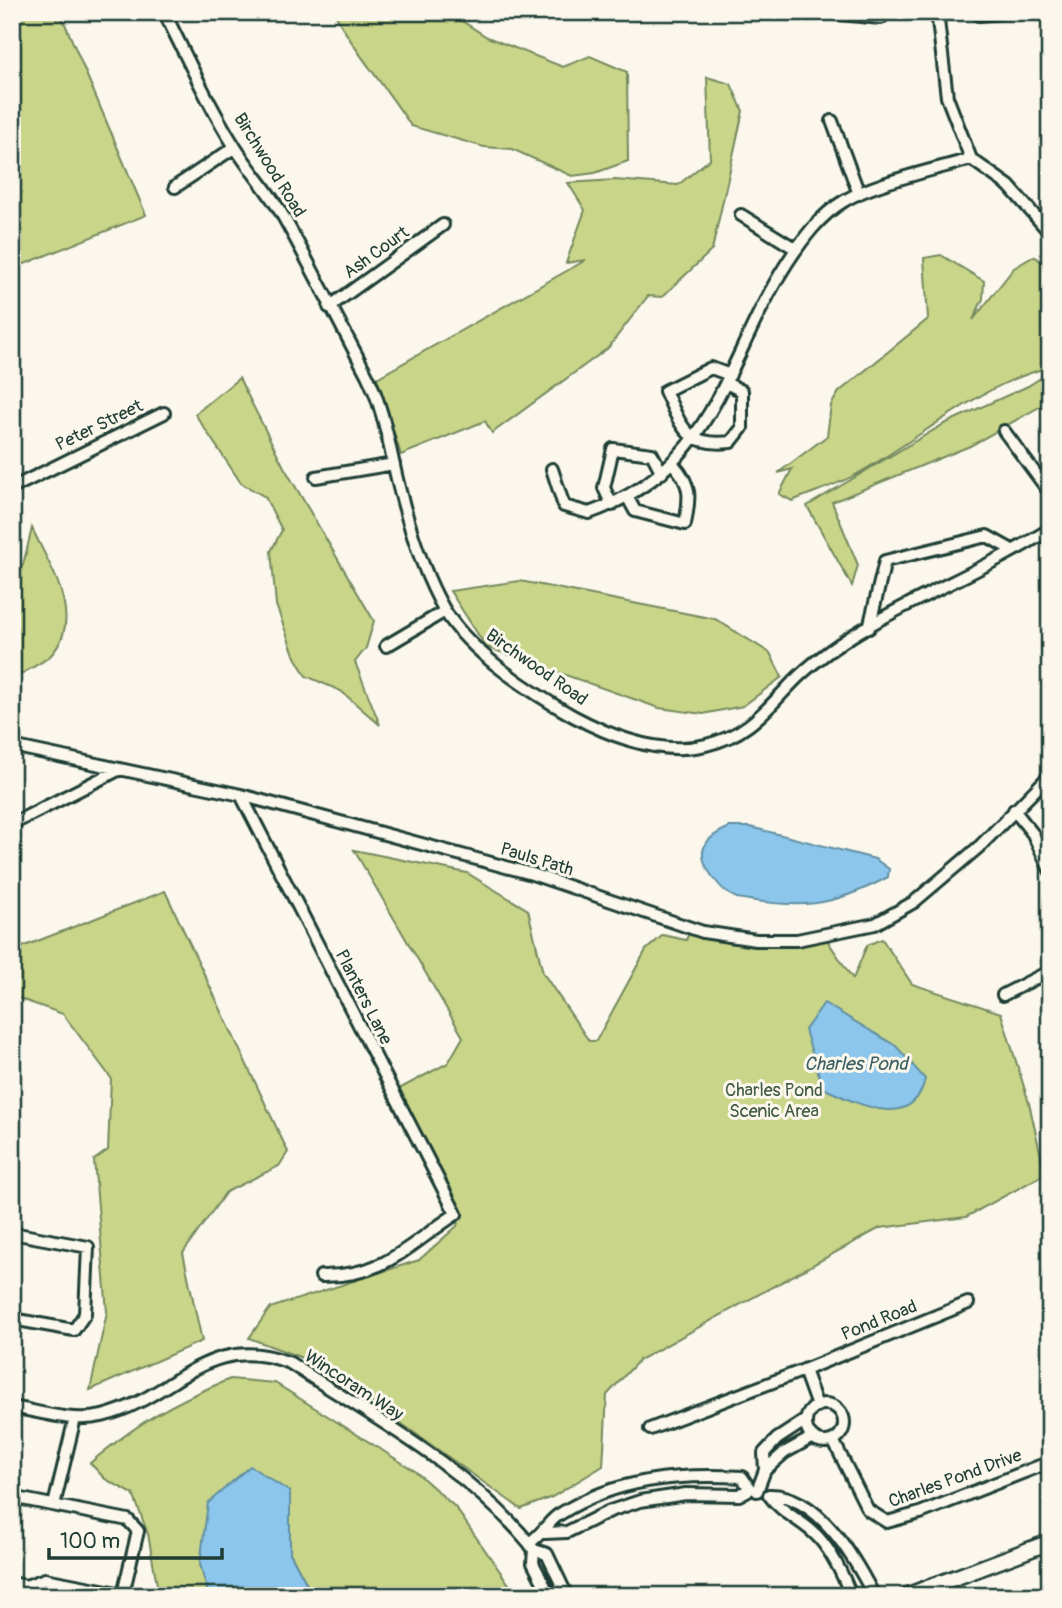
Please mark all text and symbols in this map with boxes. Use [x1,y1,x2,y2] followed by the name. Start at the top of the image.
[228,109,311,222] street label: Birchwood Road
[339,220,414,284] street label: Ash Court
[52,394,147,456] street label: Peter Street
[481,624,592,711] street label: Birchwood Road
[498,837,576,881] street label: Pauls Path
[330,946,397,1049] street label: Planters Lane
[804,1052,910,1076] water label: Charles Pond
[725,1079,823,1123] park label: Charles Pond Scenic Area
[838,1295,920,1346] street label: Pond Road
[300,1345,408,1426] street label: Wincoram Way
[885,1444,1025,1513] street label: Charles Pond Drive
[49,1517,222,1561] scale bar
[60,1528,120,1555] text: 100 m

